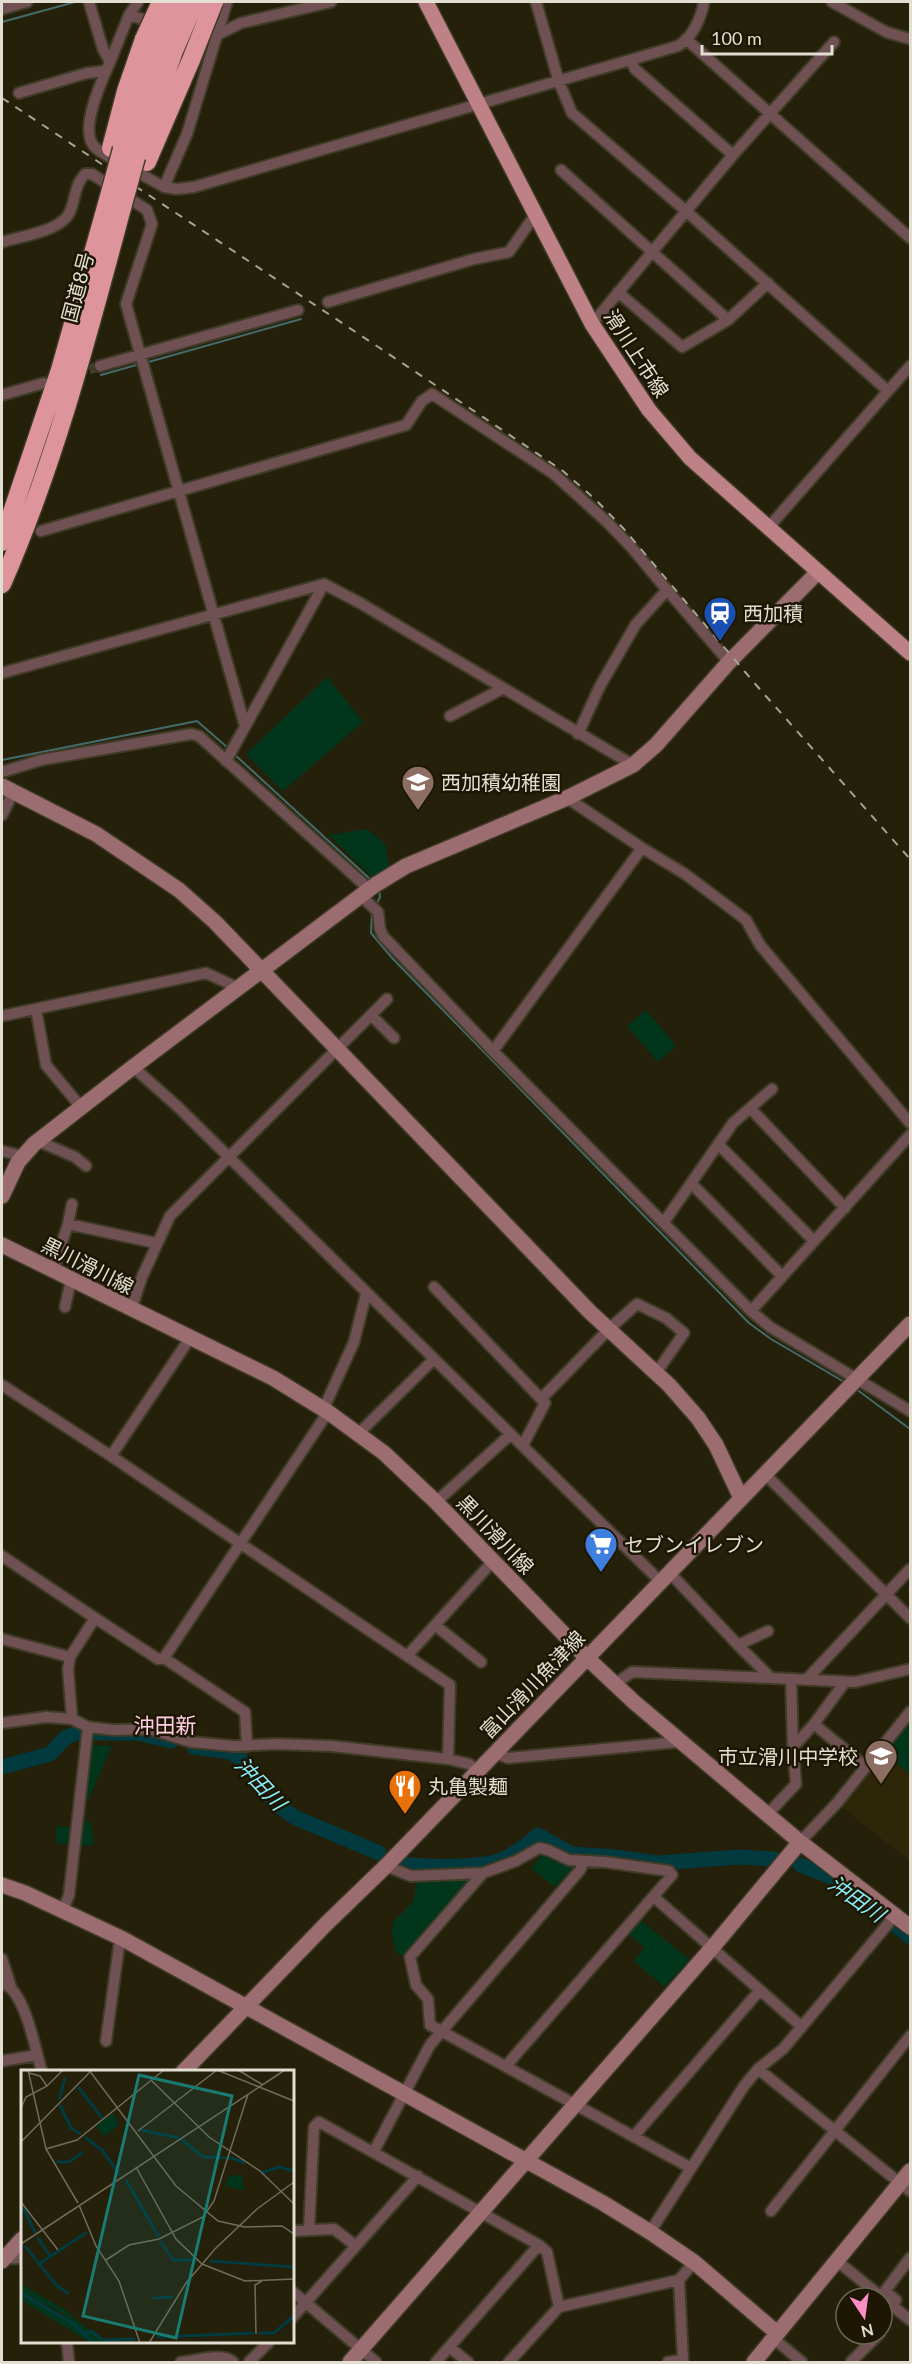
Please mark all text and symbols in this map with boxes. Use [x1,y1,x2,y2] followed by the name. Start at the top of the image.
[702,18,832,56] scale bar
[711,27,762,49] text: 100 m
[56,249,98,325] street label: 国道8号
[600,305,674,401] street label: 滑川上市線
[702,595,738,642] station icon: 西加積
[743,601,803,625] place label: 西加積
[400,764,436,811] school or university icon: 西加積幼稚園
[441,770,561,794] place label: 西加積幼稚園
[38,1232,138,1298] street label: 黒川滑川線
[453,1490,539,1578] street label: 黒川滑川線
[583,1526,619,1573] supermarket icon: セブンイレブン
[624,1532,764,1556] place label: セブンイレブン
[475,1625,589,1743] street label: 富山滑川魚津線
[134,1712,197,1737] district label: 沖田新
[863,1738,899,1785] school or university icon: 市立滑川中学校
[718,1744,858,1768] place label: 市立滑川中学校
[230,1751,293,1816] water label: 沖田川
[387,1768,423,1815] restaurant icon: 丸亀製麺
[428,1774,508,1798] place label: 丸亀製麺
[824,1870,892,1927] water label: 沖田川
[21,2070,294,2343] inset map
[834,2286,894,2346] north arrow
[859,2320,876,2342] text: N

